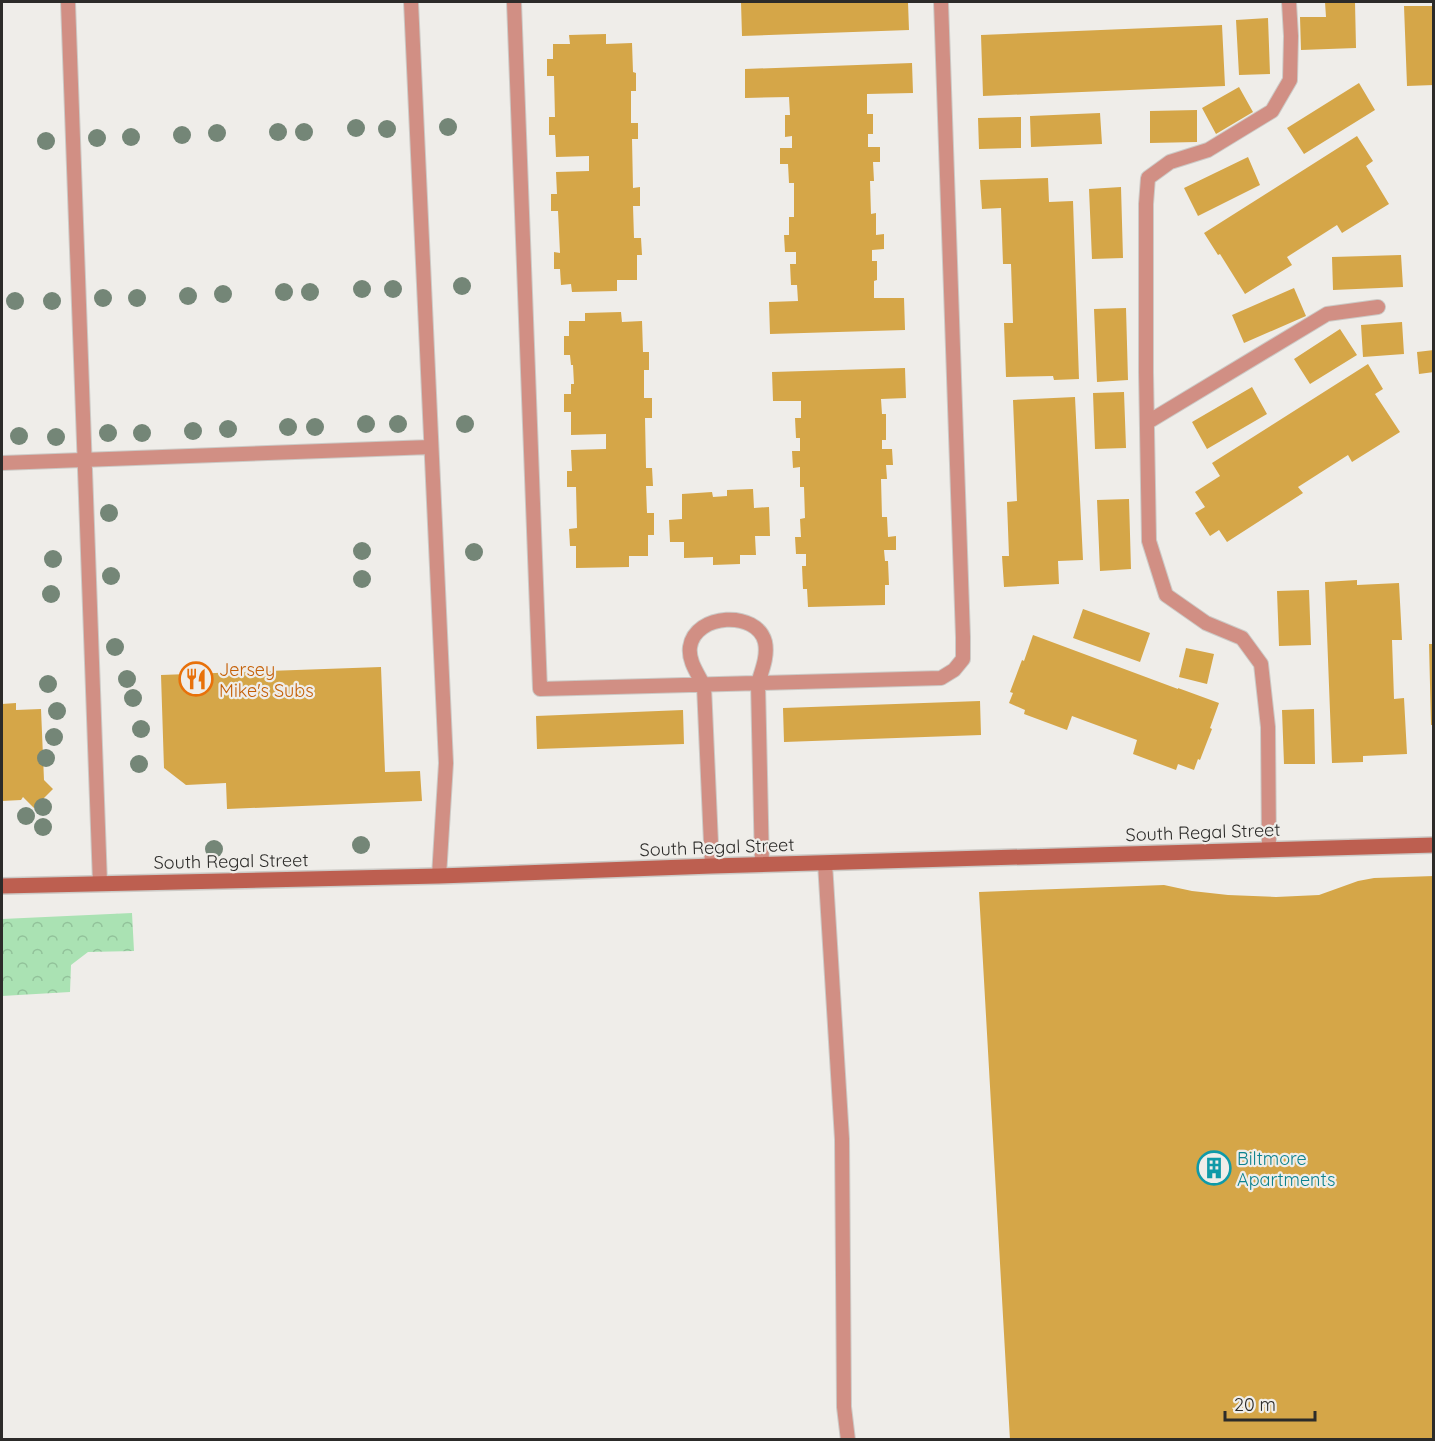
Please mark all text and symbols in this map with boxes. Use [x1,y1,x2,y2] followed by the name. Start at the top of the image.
[219,658,314,702] place label: Jersey Mike's Subs
[178,661,214,697] restaurant icon: Jersey Mike's Subs
[1125,818,1281,846] street label: South Regal Street
[639,833,795,861] street label: South Regal Street
[153,848,309,874] street label: South Regal Street
[1237,1147,1335,1191] place label: Biltmore Apartments
[1196,1150,1232,1186] building icon: Biltmore Apartments
[1225,1384,1315,1422] scale bar
[1234,1393,1276,1416] text: 20 m

